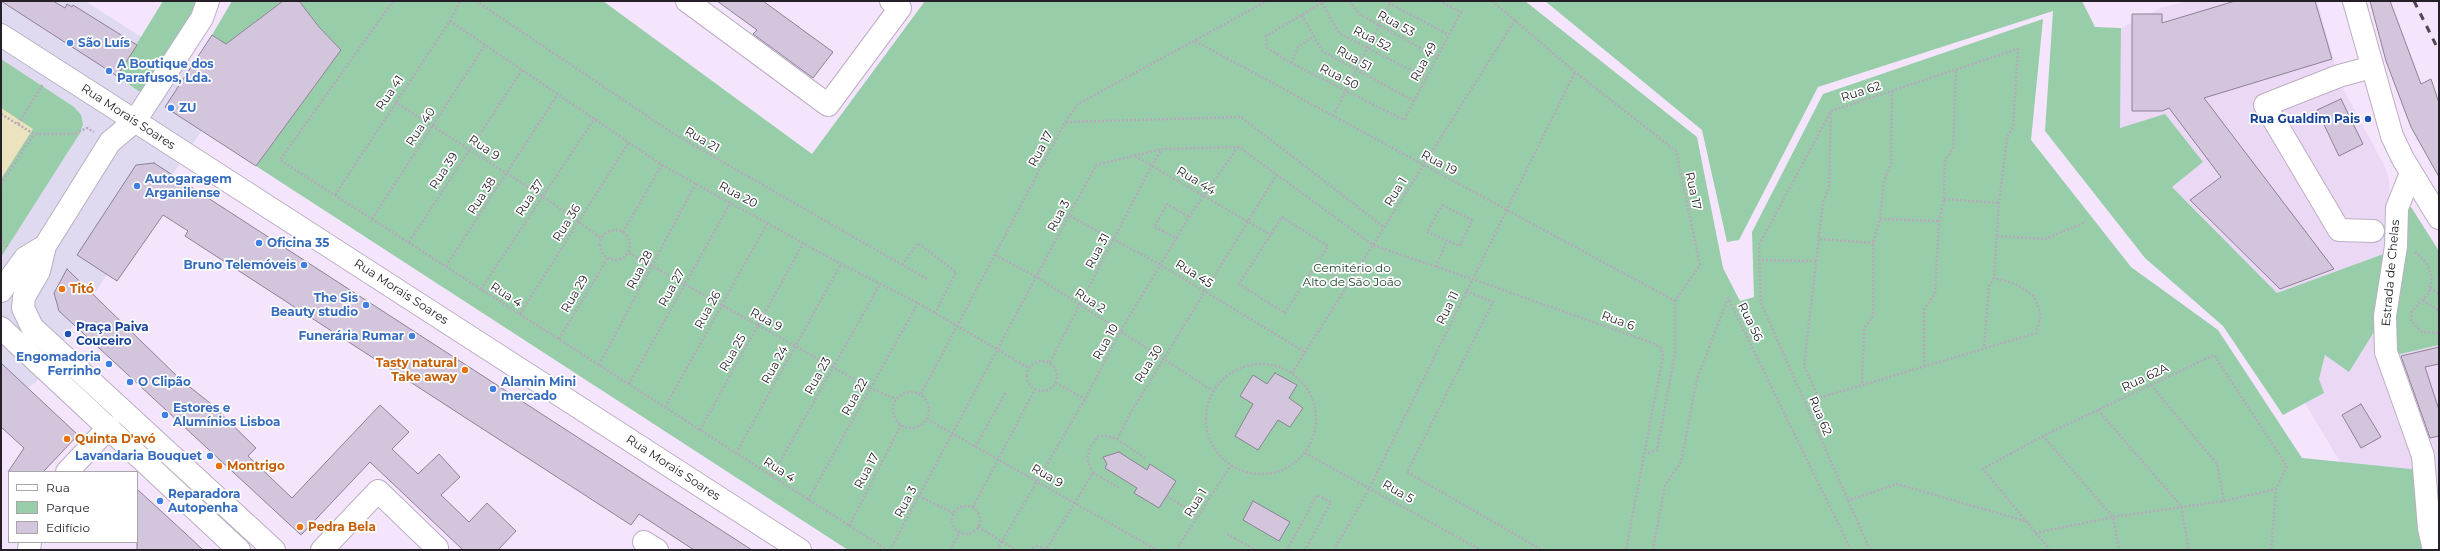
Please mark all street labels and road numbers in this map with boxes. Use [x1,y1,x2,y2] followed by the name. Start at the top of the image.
[1375,8,1417,40] street label: Rua 53
[1351,23,1393,55] street label: Rua 52
[1408,40,1440,84] street label: Rua 49
[1334,43,1374,75] street label: Rua 51
[1317,61,1361,93] street label: Rua 50
[373,73,407,113] street label: Rua 41
[1839,79,1883,105] street label: Rua 62
[78,81,178,153] street label: Rua Morais Soares
[403,105,439,149] street label: Rua 40
[682,124,722,156] street label: Rua 21
[1026,129,1056,169] street label: Rua 17
[466,132,502,164] street label: Rua 9
[1419,148,1459,178] street label: Rua 19
[427,150,461,192] street label: Rua 39
[1174,164,1218,198] street label: Rua 44
[1682,171,1704,211] street label: Rua 17
[465,175,499,217] street label: Rua 38
[1382,175,1410,209] street label: Rua 1
[513,177,547,219] street label: Rua 37
[716,179,760,211] street label: Rua 20
[1045,198,1073,234] street label: Rua 3
[550,202,584,244] street label: Rua 36
[2379,219,2403,327] street label: Estrada de Chelas
[1083,231,1113,271] street label: Rua 31
[624,248,656,292] street label: Rua 28
[351,256,451,328] street label: Rua Morais Soares
[1173,257,1215,291] street label: Rua 45
[656,267,688,309] street label: Rua 27
[558,273,592,315] street label: Rua 29
[487,279,525,311] street label: Rua 4
[1072,286,1108,316] street label: Rua 2
[692,289,724,331] street label: Rua 26
[1434,289,1462,327] street label: Rua 11
[1735,300,1765,344] street label: Rua 56
[748,305,784,335] street label: Rua 9
[1599,308,1637,334] street label: Rua 6
[1090,321,1122,363] street label: Rua 10
[717,332,749,374] street label: Rua 25
[759,343,791,387] street label: Rua 24
[1132,343,1166,385] street label: Rua 30
[802,355,834,397] street label: Rua 23
[2119,361,2171,395] street label: Rua 62A
[839,376,871,418] street label: Rua 22
[1805,394,1835,438] street label: Rua 62
[623,432,723,504] street label: Rua Morais Soares
[852,451,882,491] street label: Rua 17
[760,454,798,486] street label: Rua 4
[1029,461,1065,491] street label: Rua 9
[1380,477,1416,507] street label: Rua 5
[892,484,920,520] street label: Rua 3
[1181,486,1211,520] street label: Rua 1

